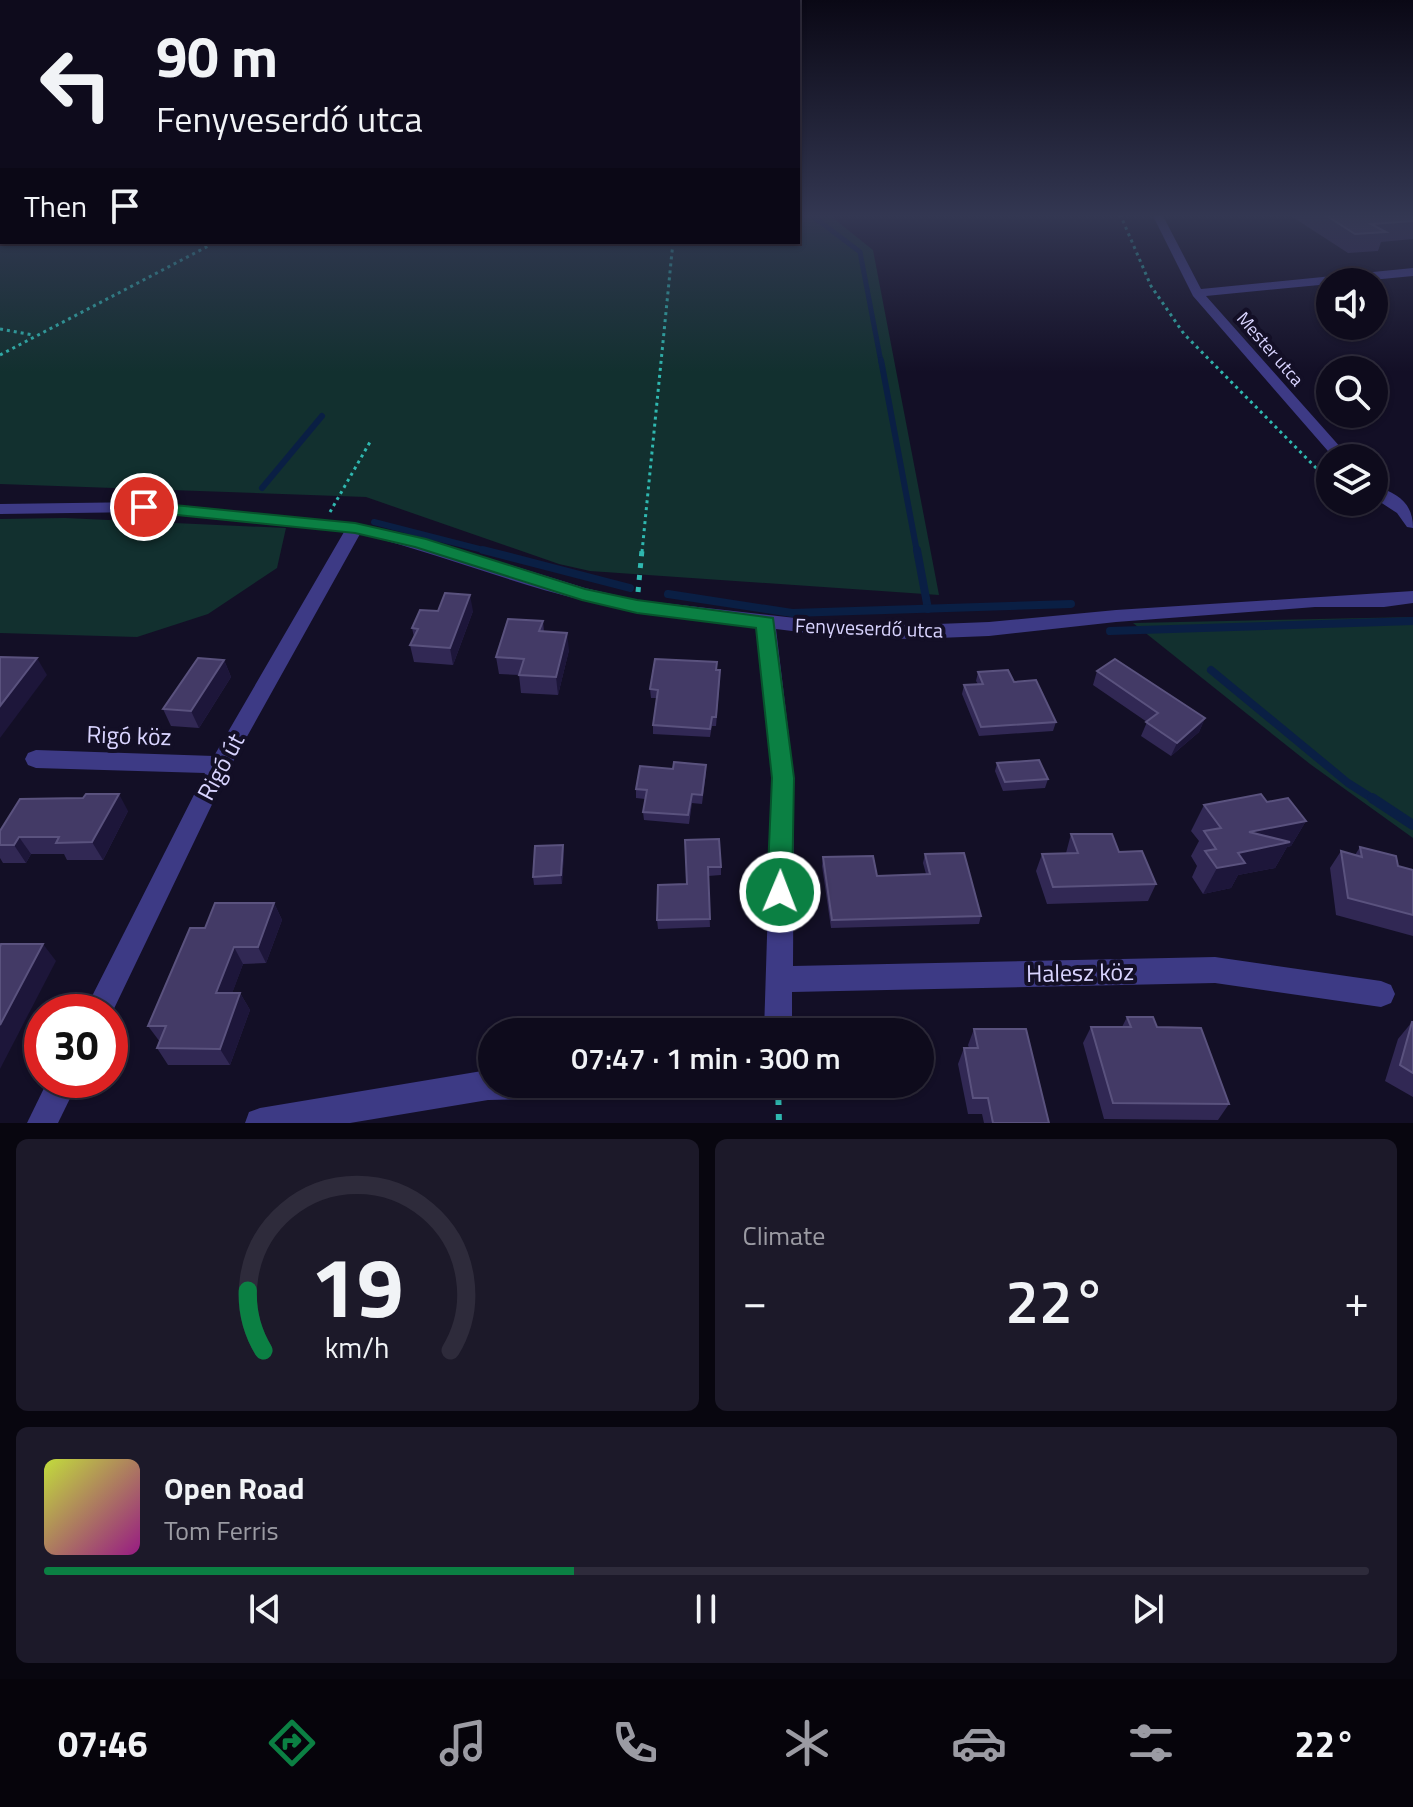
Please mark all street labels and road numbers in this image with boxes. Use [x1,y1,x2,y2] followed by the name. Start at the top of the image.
[1230,306,1310,392] street label: Mester utca
[794,609,944,646] street label: Fenyveserdő utca
[86,716,172,754] street label: Rigó köz
[187,726,253,807] street label: Rigó út
[1026,953,1134,991] street label: Halesz köz

